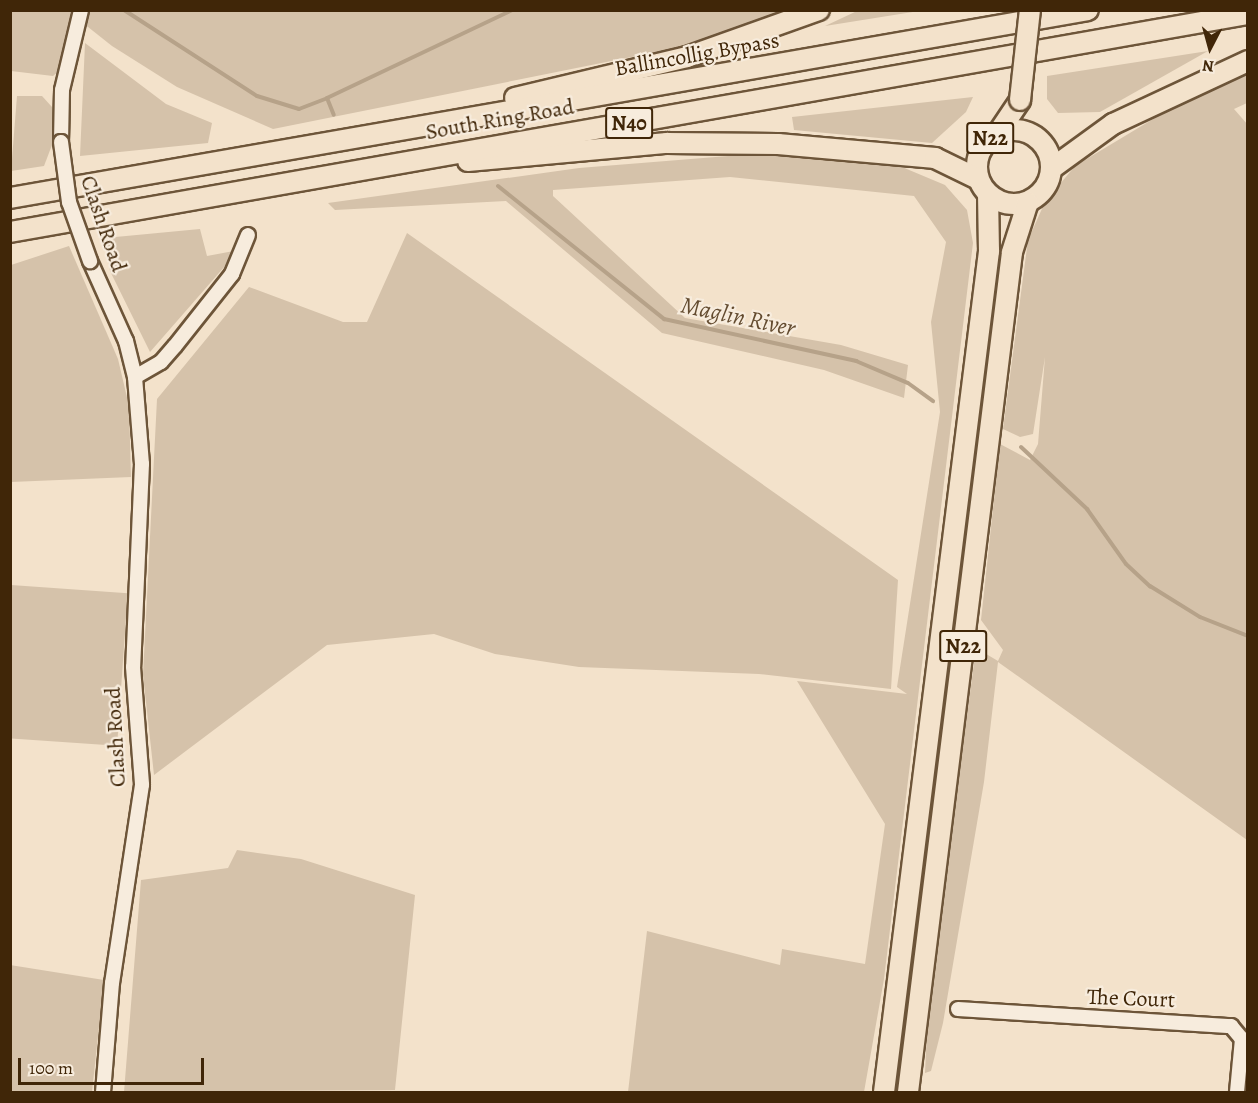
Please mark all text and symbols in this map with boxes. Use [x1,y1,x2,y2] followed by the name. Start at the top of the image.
[1180,18,1240,78] north arrow
[613,28,781,82] street label: Ballincollig Bypass
[1201,54,1215,77] text: N
[424,94,576,146] street label: South Ring Road
[605,105,653,141] road number: N40
[966,120,1014,156] road number: N22
[74,172,132,276] street label: Clash Road
[678,291,798,343] water label: Maglin River
[939,628,987,664] road number: N22
[100,686,132,788] street label: Clash Road
[1087,984,1175,1014] street label: The Court
[21,1046,207,1084] scale bar
[29,1056,73,1080] text: 100 m

